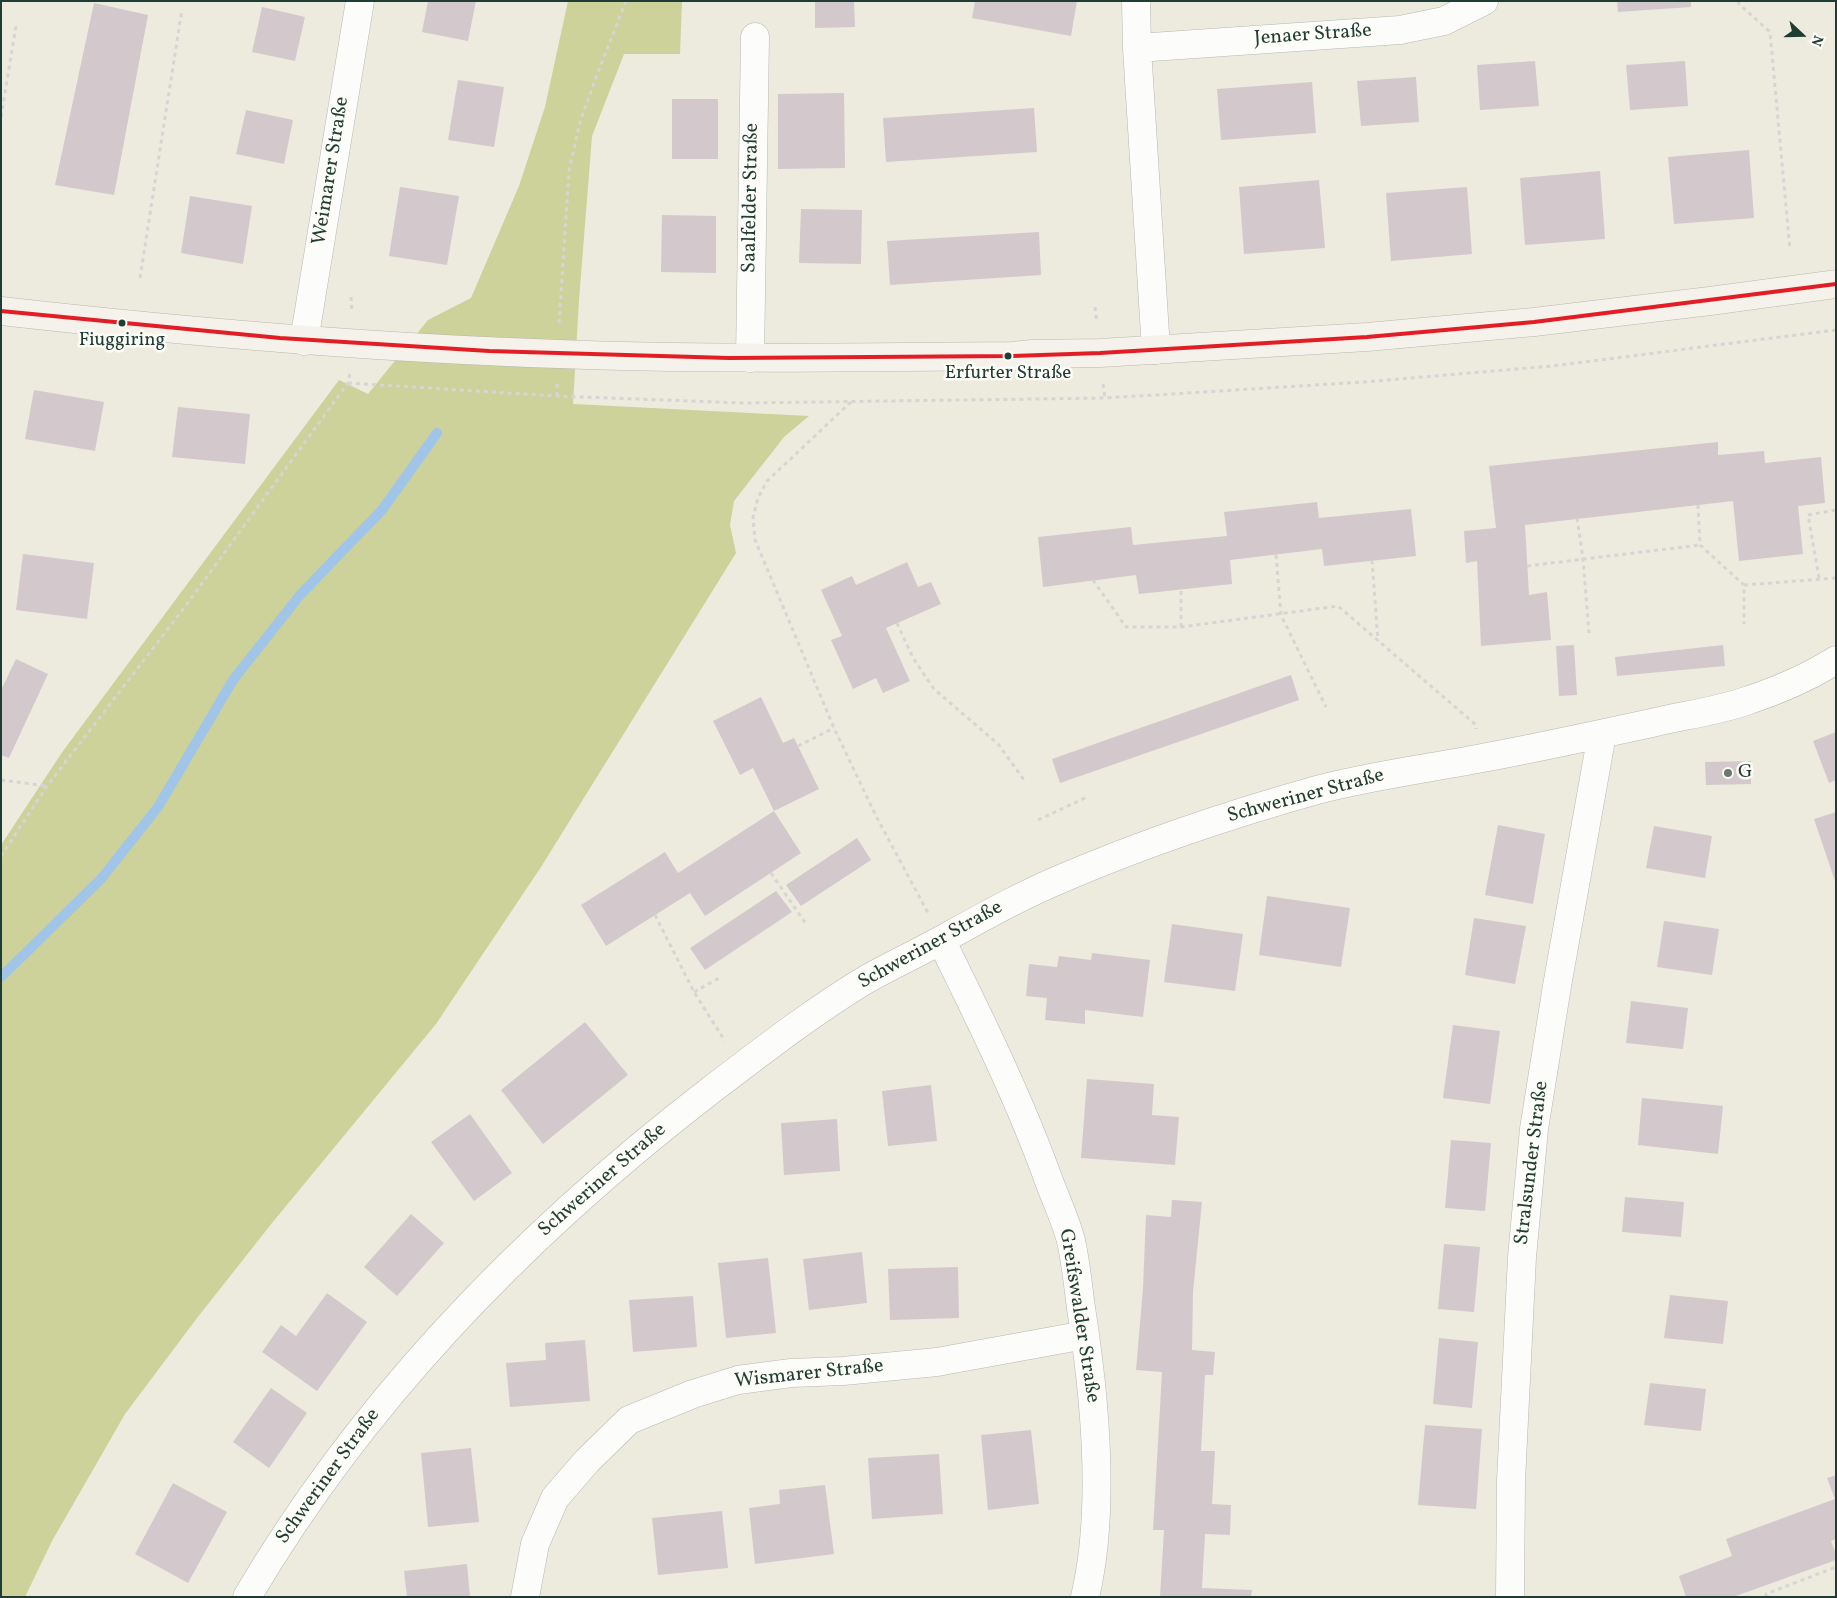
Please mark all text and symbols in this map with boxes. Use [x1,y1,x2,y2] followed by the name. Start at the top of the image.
[1777,10,1827,60] north arrow
[1253,20,1373,52] street label: Jenaer Straße
[1806,32,1827,49] text: N
[308,95,356,247] street label: Weimarer Straße
[739,123,765,273] street label: Saalfelder Straße
[117,318,127,328] marker: Fiuggiring
[79,331,165,353] place label: Fiuggiring
[1003,351,1013,361] marker: Erfurter Straße
[945,364,1071,386] place label: Erfurter Straße
[1738,761,1753,785] place label: G
[1225,765,1387,829] street label: Schweriner Straße
[1722,767,1734,779] marker: G
[855,896,1007,996] street label: Schweriner Straße
[1511,1080,1555,1246] street label: Stralsunder Straße
[534,1119,672,1243] street label: Schweriner Straße
[1052,1227,1104,1405] street label: Greifswalder Straße
[733,1355,885,1395] street label: Wismarer Straße
[272,1405,386,1549] street label: Schweriner Straße

